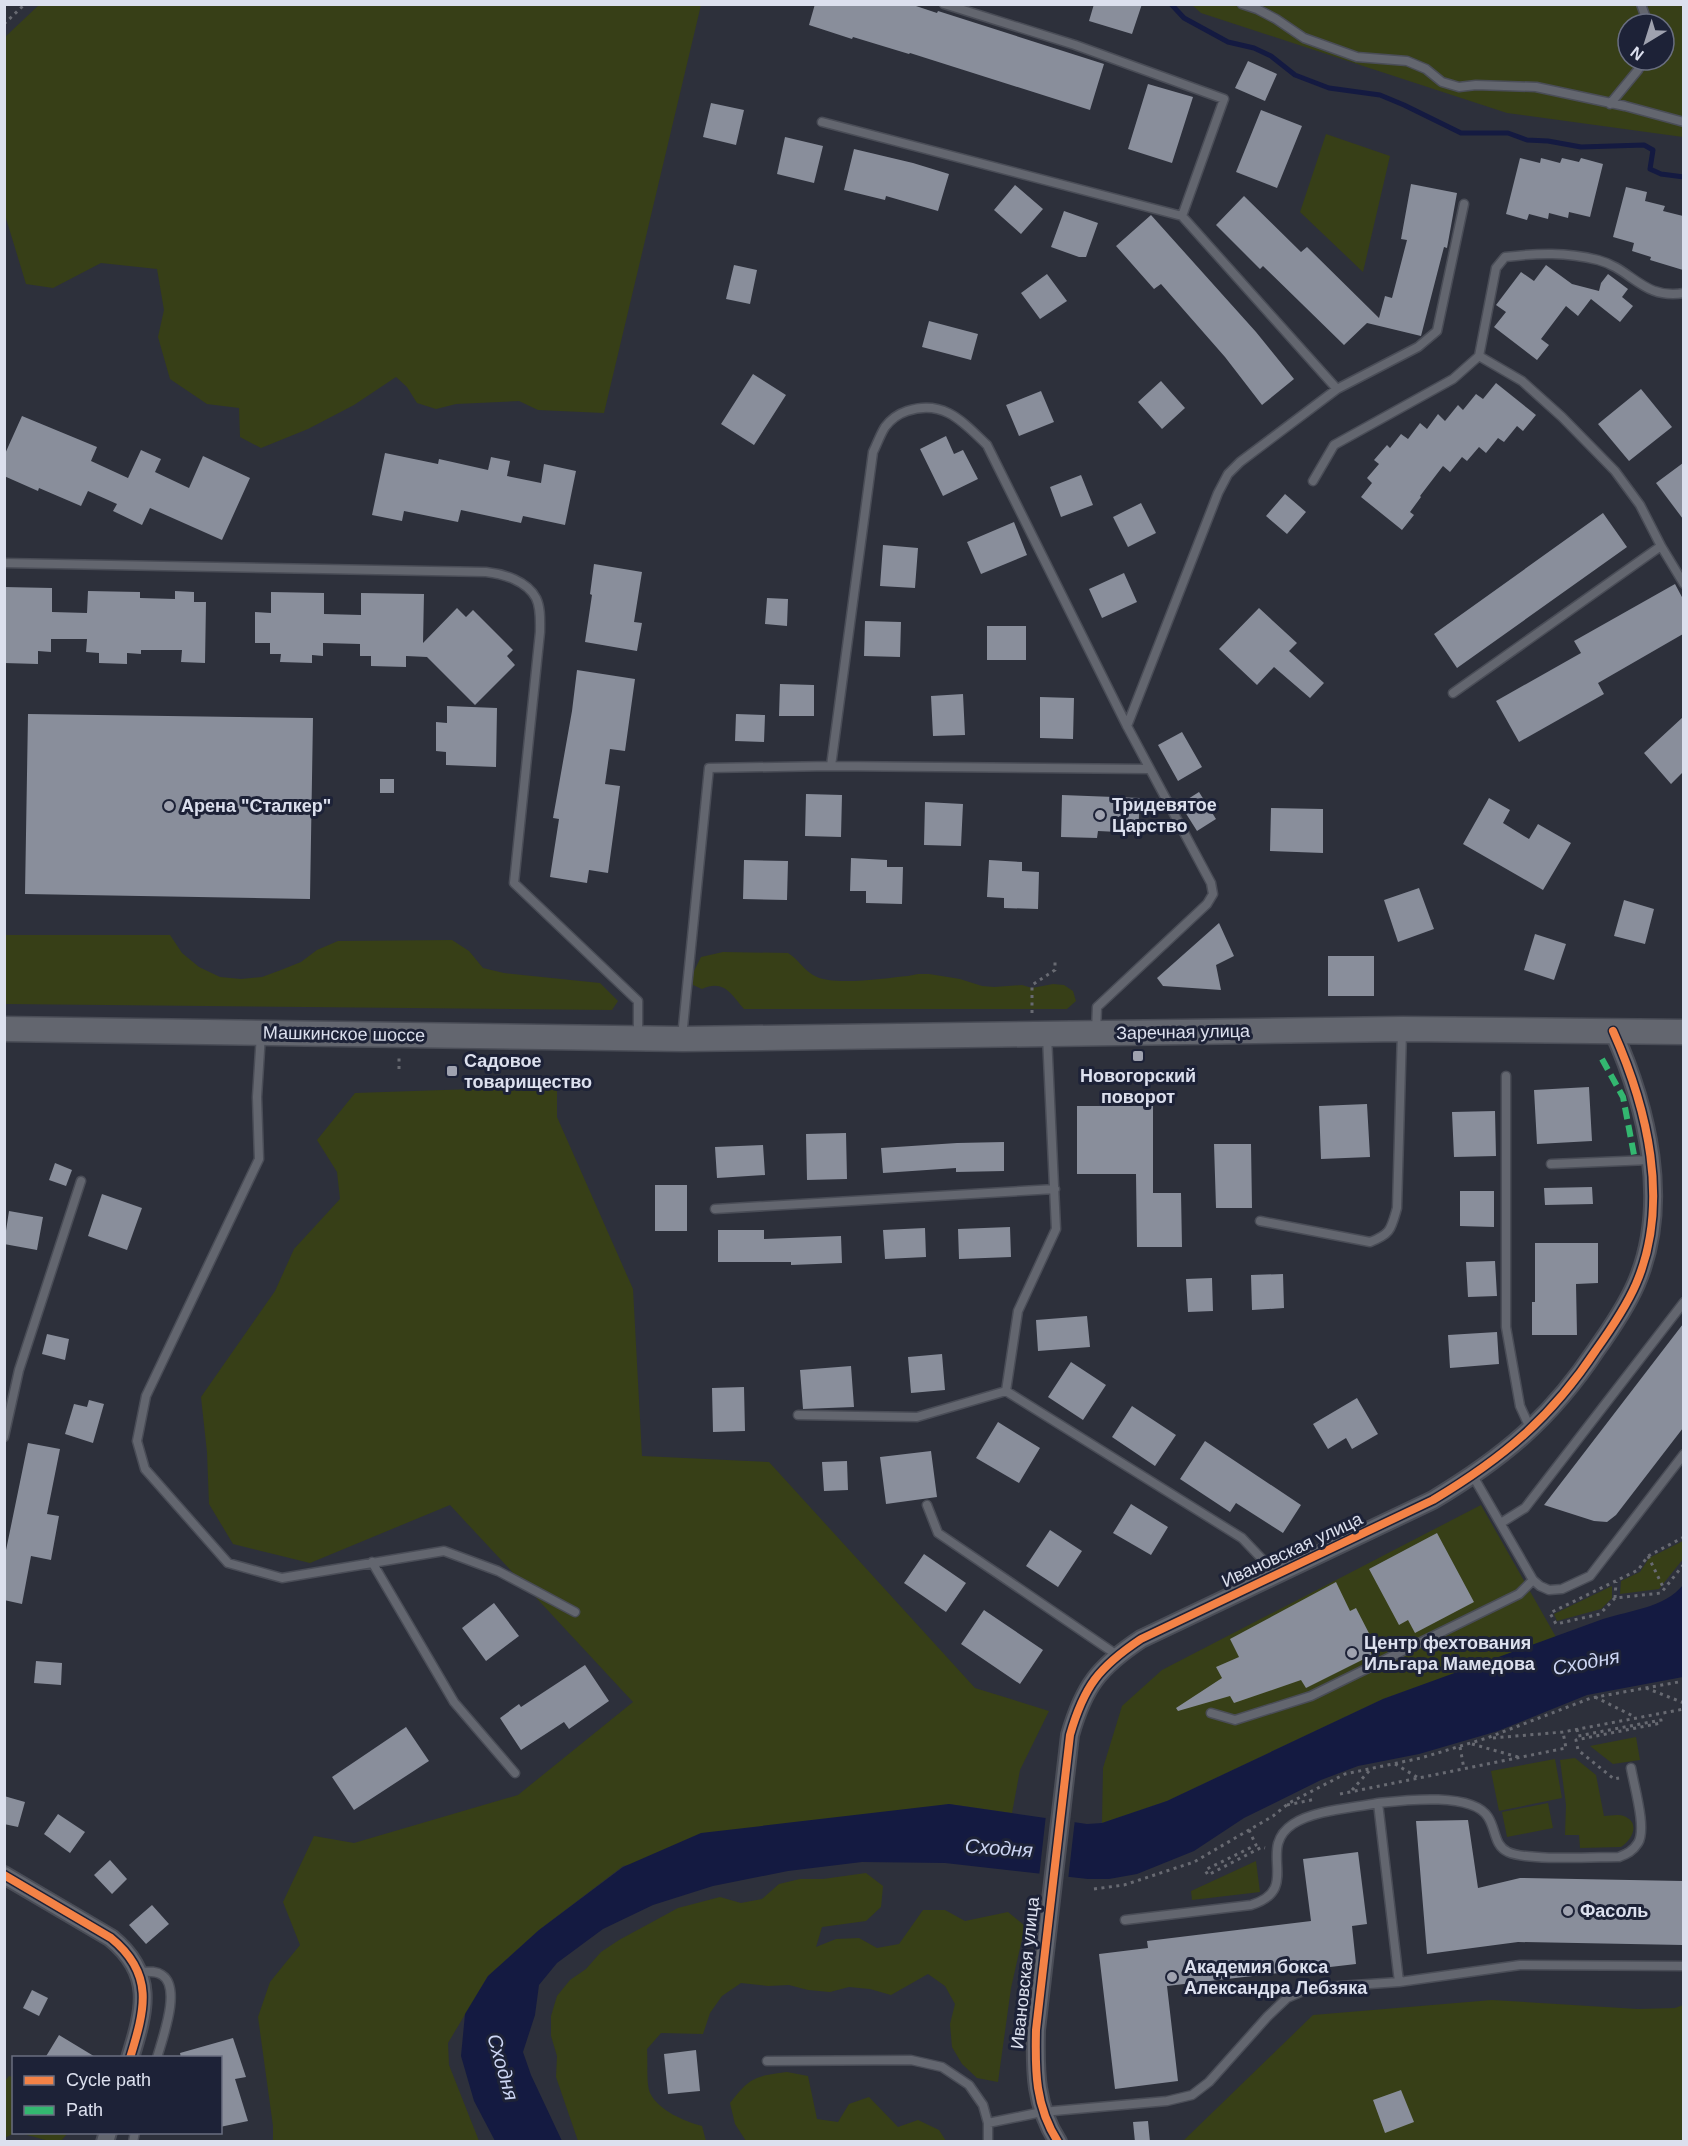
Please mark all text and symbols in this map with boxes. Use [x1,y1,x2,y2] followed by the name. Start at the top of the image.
[1616,12,1676,72] north arrow
[1627,43,1647,64] text: N
[1112,795,1217,836] place label: Тридевятое Царство
[181,796,331,816] place label: Арена "Сталкер"
[162,799,176,813] marker: Арена "Сталкер"
[1093,808,1107,822] marker: Тридевятое Царство
[1116,1021,1251,1043] street label: Заречная улица
[263,1023,425,1045] street label: Машкинское шоссе
[1131,1049,1145,1063] marker: Новогорский поворот
[464,1051,592,1092] place label: Садовое товарищество
[445,1064,459,1078] marker: Садовое товарищество
[1080,1066,1196,1107] place label: Новогорский поворот
[1218,1508,1367,1591] street label: Ивановская улица
[1364,1633,1536,1674] place label: Центр фехтования Ильгара Мамедова
[1550,1645,1622,1679] water label: Сходня
[1345,1646,1359,1660] marker: Центр фехтования Ильгара Мамедова
[964,1835,1034,1861] water label: Сходня
[1007,1895,1043,2050] street label: Ивановская улица
[1580,1901,1648,1921] place label: Фасоль
[1561,1904,1575,1918] marker: Фасоль
[1184,1957,1368,1998] place label: Академия бокса Александра Лебзяка
[1165,1970,1179,1984] marker: Академия бокса Александра Лебзяка
[483,2031,523,2103] water label: Сходня
[12,2056,222,2134] legend
[66,2070,151,2090] text: Cycle path
[66,2100,103,2120] text: Path

